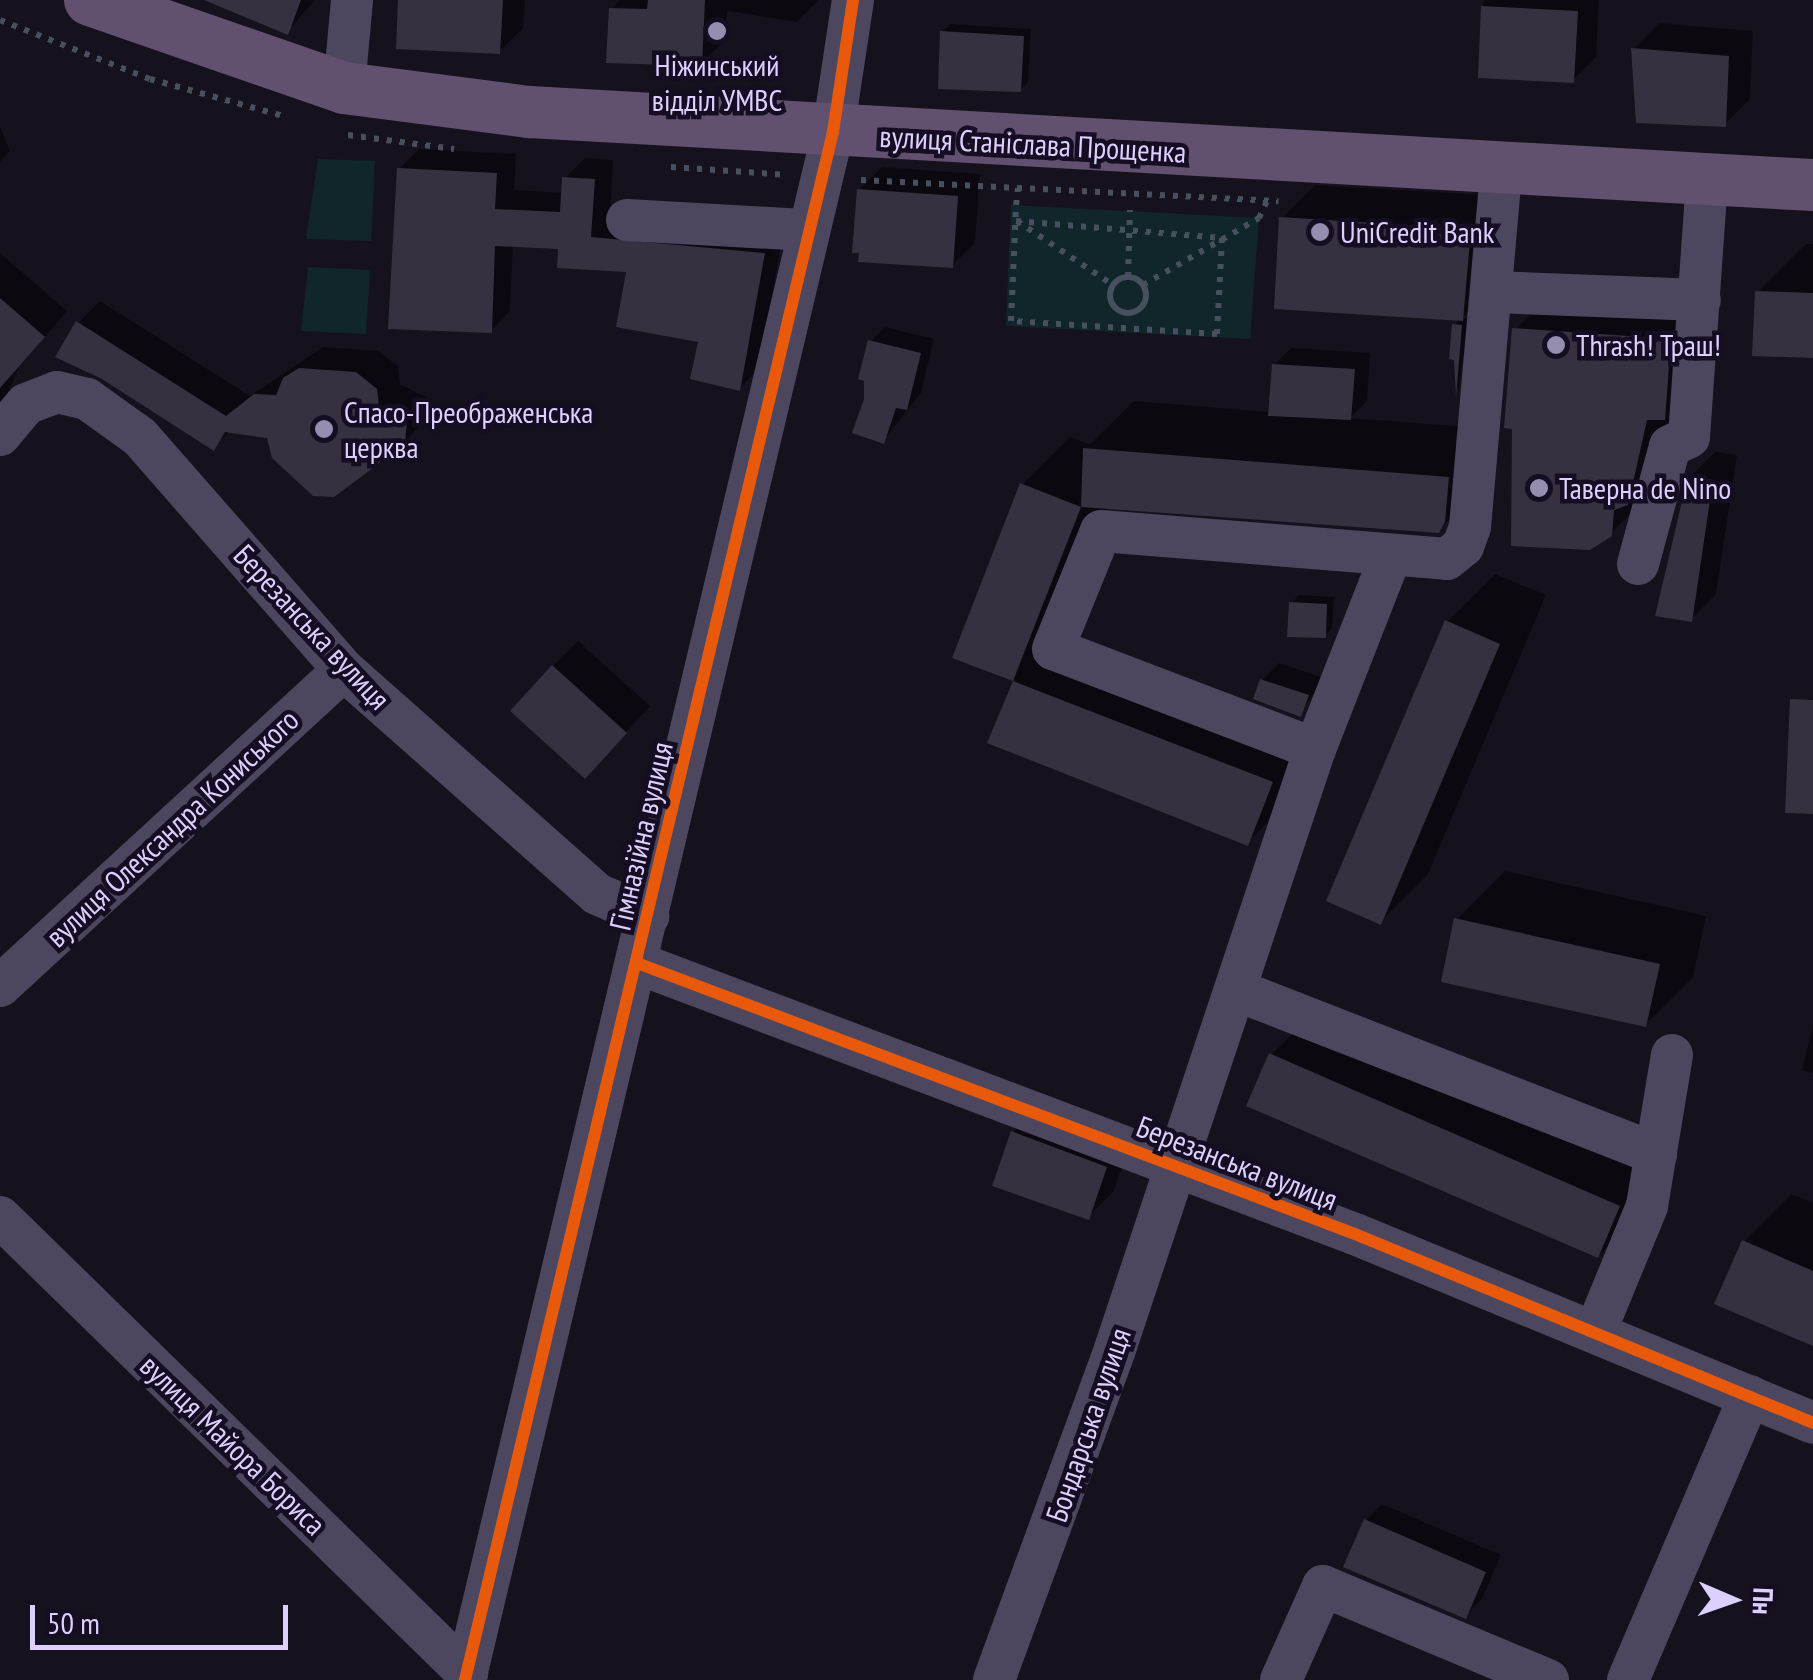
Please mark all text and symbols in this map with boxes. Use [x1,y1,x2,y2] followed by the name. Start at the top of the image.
[706,20,728,42] marker: Ніжинський відділ УМВС
[652,47,782,118] place label: Ніжинський відділ УМВС
[879,118,1187,170] street label: вулиця Станіслава Прощенка
[1340,214,1494,250] place label: UniCredit Bank
[1309,221,1331,243] marker: UniCredit Bank
[1576,327,1721,363] place label: Thrash! Траш!
[1545,334,1567,356] marker: Thrash! Траш!
[344,394,593,464] place label: Спасо-Преображенська церква
[313,418,335,440] marker: Спасо-Преображенська церква
[1559,470,1731,506] place label: Таверна de Nino
[1528,477,1550,499] marker: Таверна de Nino
[227,537,397,717] street label: Березанська вулиця
[38,702,306,954] street label: вулиця Олександра Кониського
[602,738,680,934] street label: Гімназійна вулиця
[1132,1108,1342,1218] street label: Березанська вулиця
[1038,1323,1138,1527] street label: Бондарська вулиця
[133,1347,333,1543] street label: вулиця Майора Бориса
[1683,1550,1783,1650] north arrow
[35,1585,292,1647] scale bar
[1745,1587,1782,1615] text: Пн
[47,1603,100,1642] text: 50 m

